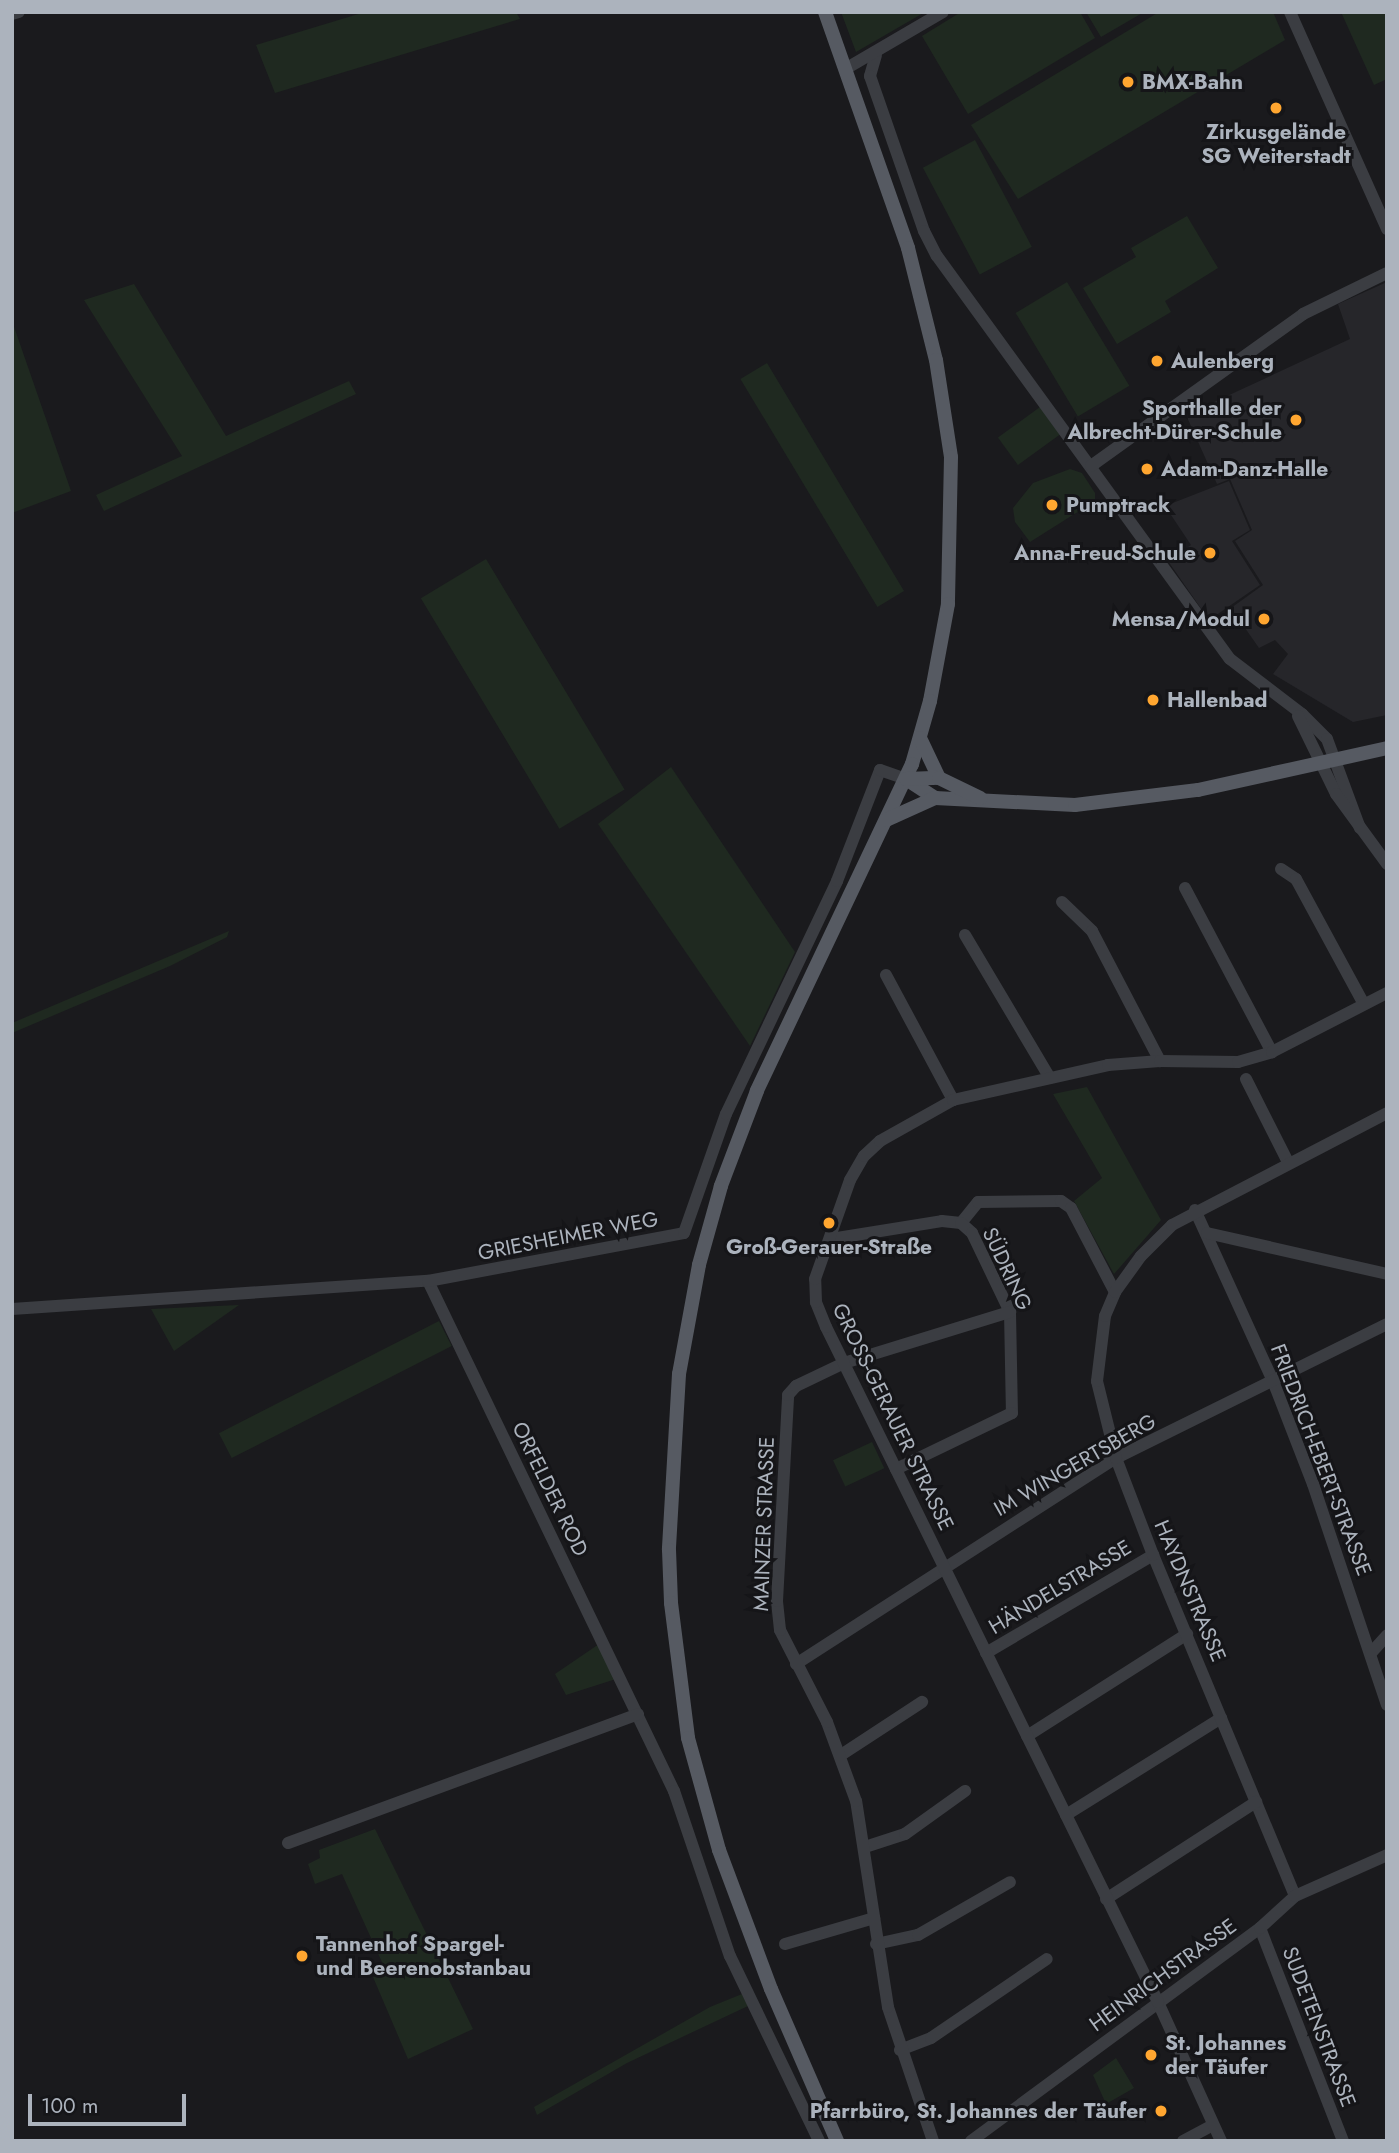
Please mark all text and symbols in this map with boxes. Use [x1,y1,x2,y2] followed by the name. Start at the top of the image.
[1142,69,1243,95] place label: BMX-Bahn
[1120,74,1136,90] marker: BMX-Bahn
[1268,100,1284,116] marker: Zirkusgelände SG Weiterstadt
[1201,119,1351,169] place label: Zirkusgelände SG Weiterstadt
[1171,348,1274,374] place label: Aulenberg
[1149,353,1165,369] marker: Aulenberg
[1068,395,1282,445] place label: Sporthalle der Albrecht-Dürer-Schule
[1288,412,1304,428] marker: Sporthalle der Albrecht-Dürer-Schule
[1161,456,1328,482] place label: Adam-Danz-Halle
[1139,461,1155,477] marker: Adam-Danz-Halle
[1066,492,1170,518] place label: Pumptrack
[1044,497,1060,513] marker: Pumptrack
[1014,540,1196,566] place label: Anna-Freud-Schule
[1202,545,1218,561] marker: Anna-Freud-Schule
[1112,606,1250,632] place label: Mensa/Modul
[1256,611,1272,627] marker: Mensa/Modul
[1167,687,1268,713] place label: Hallenbad
[1145,692,1161,708] marker: Hallenbad
[476,1206,660,1266] street label: GRIESHEIMER WEG
[821,1215,837,1231] marker: Groß-Gerauer-Straße
[977,1224,1037,1314] street label: SÜDRING
[726,1234,932,1260] place label: Groß-Gerauer-Straße
[827,1299,959,1535] street label: GROSS-GERAUER STRASSE
[1265,1341,1377,1579] street label: FRIEDRICH-EBERT-STRASSE
[990,1408,1160,1522] street label: IM WINGERTSBERG
[507,1418,593,1560] street label: ORFELDER ROD
[748,1436,780,1612] street label: MAINZER STRASSE
[1149,1516,1231,1666] street label: HAYDNSTRASSE
[984,1535,1136,1639] street label: HÄNDELSTRASSE
[1085,1913,1241,2037] street label: HEINRICHSTRASSE
[316,1931,531,1981] place label: Tannenhof Spargel- und Beerenobstanbau
[1277,1943,1361,2111] street label: SUDETENSTRASSE
[294,1948,310,1964] marker: Tannenhof Spargel- und Beerenobstanbau
[1165,2030,1286,2080] place label: St. Johannes der Täufer
[1143,2047,1159,2063] marker: St. Johannes der Täufer
[32,2080,189,2124] scale bar
[41,2091,98,2121] text: 100 m
[810,2098,1147,2124] place label: Pfarrbüro, St. Johannes der Täufer
[1153,2103,1169,2119] marker: Pfarrbüro, St. Johannes der Täufer

